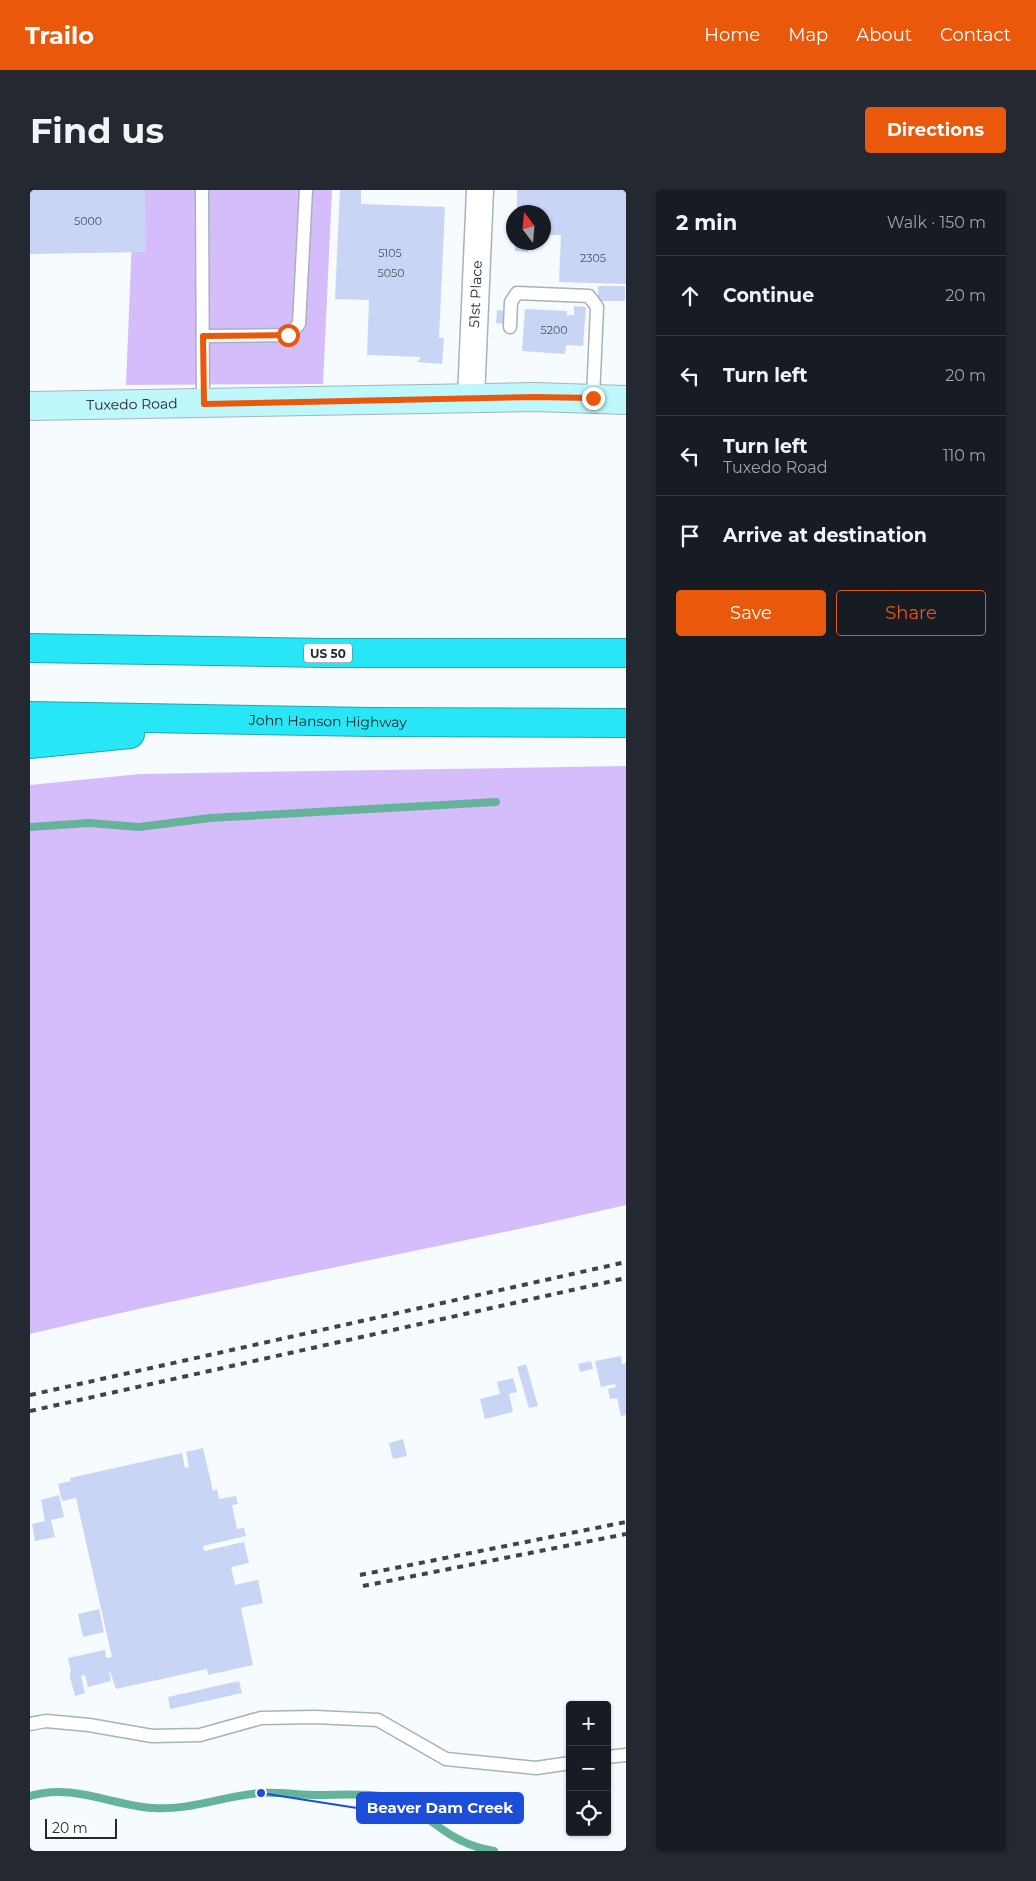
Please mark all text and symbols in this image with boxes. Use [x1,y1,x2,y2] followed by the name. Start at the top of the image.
[25,21,94,50] text: Trailo
[704,24,760,46] text: Home
[788,24,828,46] text: Map
[856,24,912,46] text: About
[940,24,1011,46] text: Contact
[865,107,1006,153] button: Directions
[30,109,164,152] text: Find us
[506,205,551,250] north arrow
[676,210,737,235] text: 2 min
[887,213,986,232] text: Walk · 150 m
[74,214,102,228] house number: 5000
[378,246,402,260] house number: 5105
[580,251,606,265] house number: 2305
[465,260,486,328] street label: 51st Place
[377,266,405,280] house number: 5050
[676,282,704,310] icon: ahead
[723,284,814,307] text: Continue
[945,286,986,305] text: 20 m
[541,323,567,337] house number: 5200
[277,324,300,347] route start
[676,362,704,390] icon: left
[723,364,808,387] text: Turn left
[945,366,986,385] text: 20 m
[582,387,605,410] route end
[86,394,178,414] street label: Tuxedo Road
[723,435,808,458] text: Turn left
[676,442,704,470] icon: left
[943,446,986,465] text: 110 m
[723,458,828,477] text: Tuxedo Road
[676,522,704,550] icon: arrive
[723,524,927,547] text: Arrive at destination
[676,590,826,636] button: Save
[836,590,986,636] button: Share
[304,643,352,662] road number: US 50
[248,711,407,731] street label: John Hanson Highway
[566,1701,611,1836] map controls
[566,1701,611,1746] button: +
[566,1746,611,1791] button: −
[566,1791,611,1836] button: locate
[357,1793,523,1823] callout: Beaver Dam Creek
[367,1798,513,1817] text: Beaver Dam Creek
[45,1816,118,1839] scale bar
[52,1819,88,1837] text: 20 m

